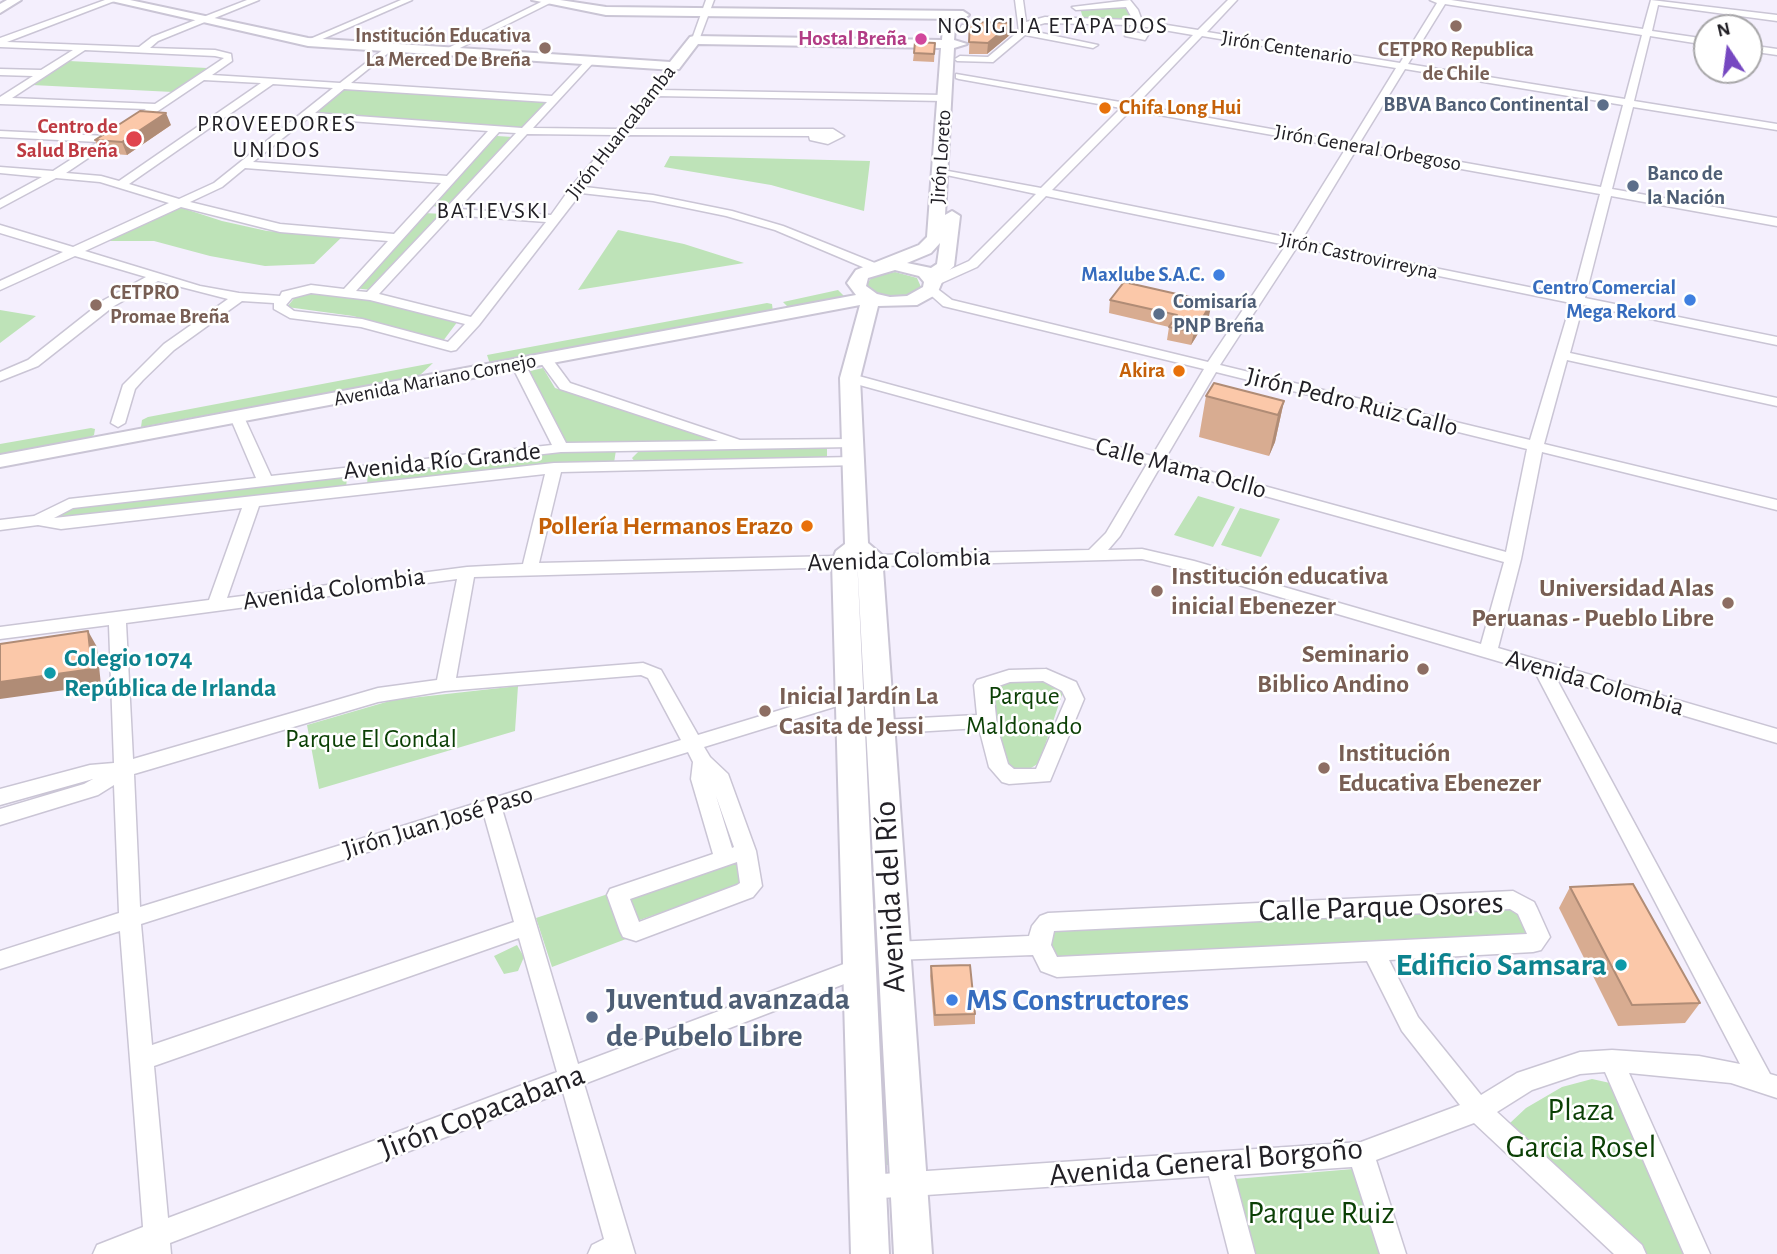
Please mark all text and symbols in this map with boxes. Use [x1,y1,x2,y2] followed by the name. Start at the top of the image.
[939,12,1167,40] district label: NOSIGLIA ETAPA DOS
[1693,14,1763,84] north arrow
[1448,18,1464,34] marker: CETPRO Republica de Chile
[1715,19,1732,41] text: N
[355,23,531,73] place label: Institución Educativa La Merced De Breña
[1220,25,1354,71] street label: Jirón Centenario
[798,26,907,52] place label: Hostal Breña
[913,31,929,47] marker: Hostal Breña
[1378,37,1534,87] place label: CETPRO Republica de Chile
[537,40,553,56] marker: Institución Educativa La Merced De Breña
[561,60,681,204] street label: Jirón Huancabamba
[1383,92,1589,118] place label: BBVA Banco Continental
[1119,95,1241,121] place label: Chifa Long Hui
[1595,97,1611,113] marker: BBVA Banco Continental
[1097,100,1113,116] marker: Chifa Long Hui
[925,109,957,205] street label: Jirón Loreto
[198,110,356,164] district label: PROVEEDORES UNIDOS
[17,114,118,164] place label: Centro de Salud Breña
[1273,119,1463,177] street label: Jirón General Orbegoso
[124,129,144,149] marker: Centro de Salud Breña
[1647,161,1725,211] place label: Banco de la Nación
[1625,178,1641,194] marker: Banco de la Nación
[438,197,548,225] district label: BATIEVSKI
[1277,227,1441,285] street label: Jirón Castrovirreyna
[1081,262,1205,288] place label: Maxlube S.A.C.
[1211,267,1227,283] marker: Maxlube S.A.C.
[1532,275,1676,325] place label: Centro Comercial Mega Rekord
[110,280,230,330] place label: CETPRO Promae Breña
[1173,289,1264,339] place label: Comisaría PNP Breña
[1682,292,1698,308] marker: Centro Comercial Mega Rekord
[88,297,104,313] marker: CETPRO Promae Breña
[1151,306,1167,322] marker: Comisaría PNP Breña
[332,348,538,412] street label: Avenida Mariano Cornejo
[1119,358,1165,384] place label: Akira
[1243,361,1461,443] street label: Jirón Pedro Ruiz Gallo
[1171,363,1187,379] marker: Akira
[1092,430,1270,506] street label: Calle Mama Ocllo
[342,435,542,487] street label: Avenida Río Grande
[538,510,793,542] place label: Pollería Hermanos Erazo
[799,518,815,534] marker: Pollería Hermanos Erazo
[807,541,991,579] street label: Avenida Colombia
[1171,560,1388,622] place label: Institución educativa inicial Ebenezer
[241,561,427,617] street label: Avenida Colombia
[1471,572,1714,634] place label: Universidad Alas Peruanas - Pueblo Libre
[1149,583,1165,599] marker: Institución educativa inicial Ebenezer
[1720,595,1736,611] marker: Universidad Alas Peruanas - Pueblo Libre
[1257,638,1409,700] place label: Seminario Biblico Andino
[64,642,277,704] place label: Colegio 1074 República de Irlanda
[1502,643,1688,723] street label: Avenida Colombia
[1415,661,1431,677] marker: Seminario Biblico Andino
[42,665,58,681] marker: Colegio 1074 República de Irlanda
[779,680,939,742] place label: Inicial Jardín La Casita de Jessi
[966,680,1082,742] park label: Parque Maldonado
[757,703,773,719] marker: Inicial Jardín La Casita de Jessi
[285,723,457,755] park label: Parque El Gondal
[1338,737,1541,798] place label: Institución Educativa Ebenezer
[1316,760,1332,776] marker: Institución Educativa Ebenezer
[339,778,537,866] street label: Jirón Juan José Paso
[866,800,914,994] street label: Avenida del Río
[1258,884,1504,930] street label: Calle Parque Osores
[1395,946,1607,984] place label: Edificio Samsara
[1613,957,1629,973] marker: Edificio Samsara
[606,980,850,1055] place label: Juventud avanzada de Pubelo Libre
[966,981,1189,1019] place label: MS Constructores
[944,992,960,1008] marker: MS Constructores
[584,1009,600,1025] marker: Juventud avanzada de Pubelo Libre
[374,1055,590,1169] street label: Jirón Copacabana
[1506,1091,1656,1166] park label: Plaza Garcia Rosel
[1047,1129,1365,1195] street label: Avenida General Borgoño
[1247,1194,1395,1232] park label: Parque Ruiz

